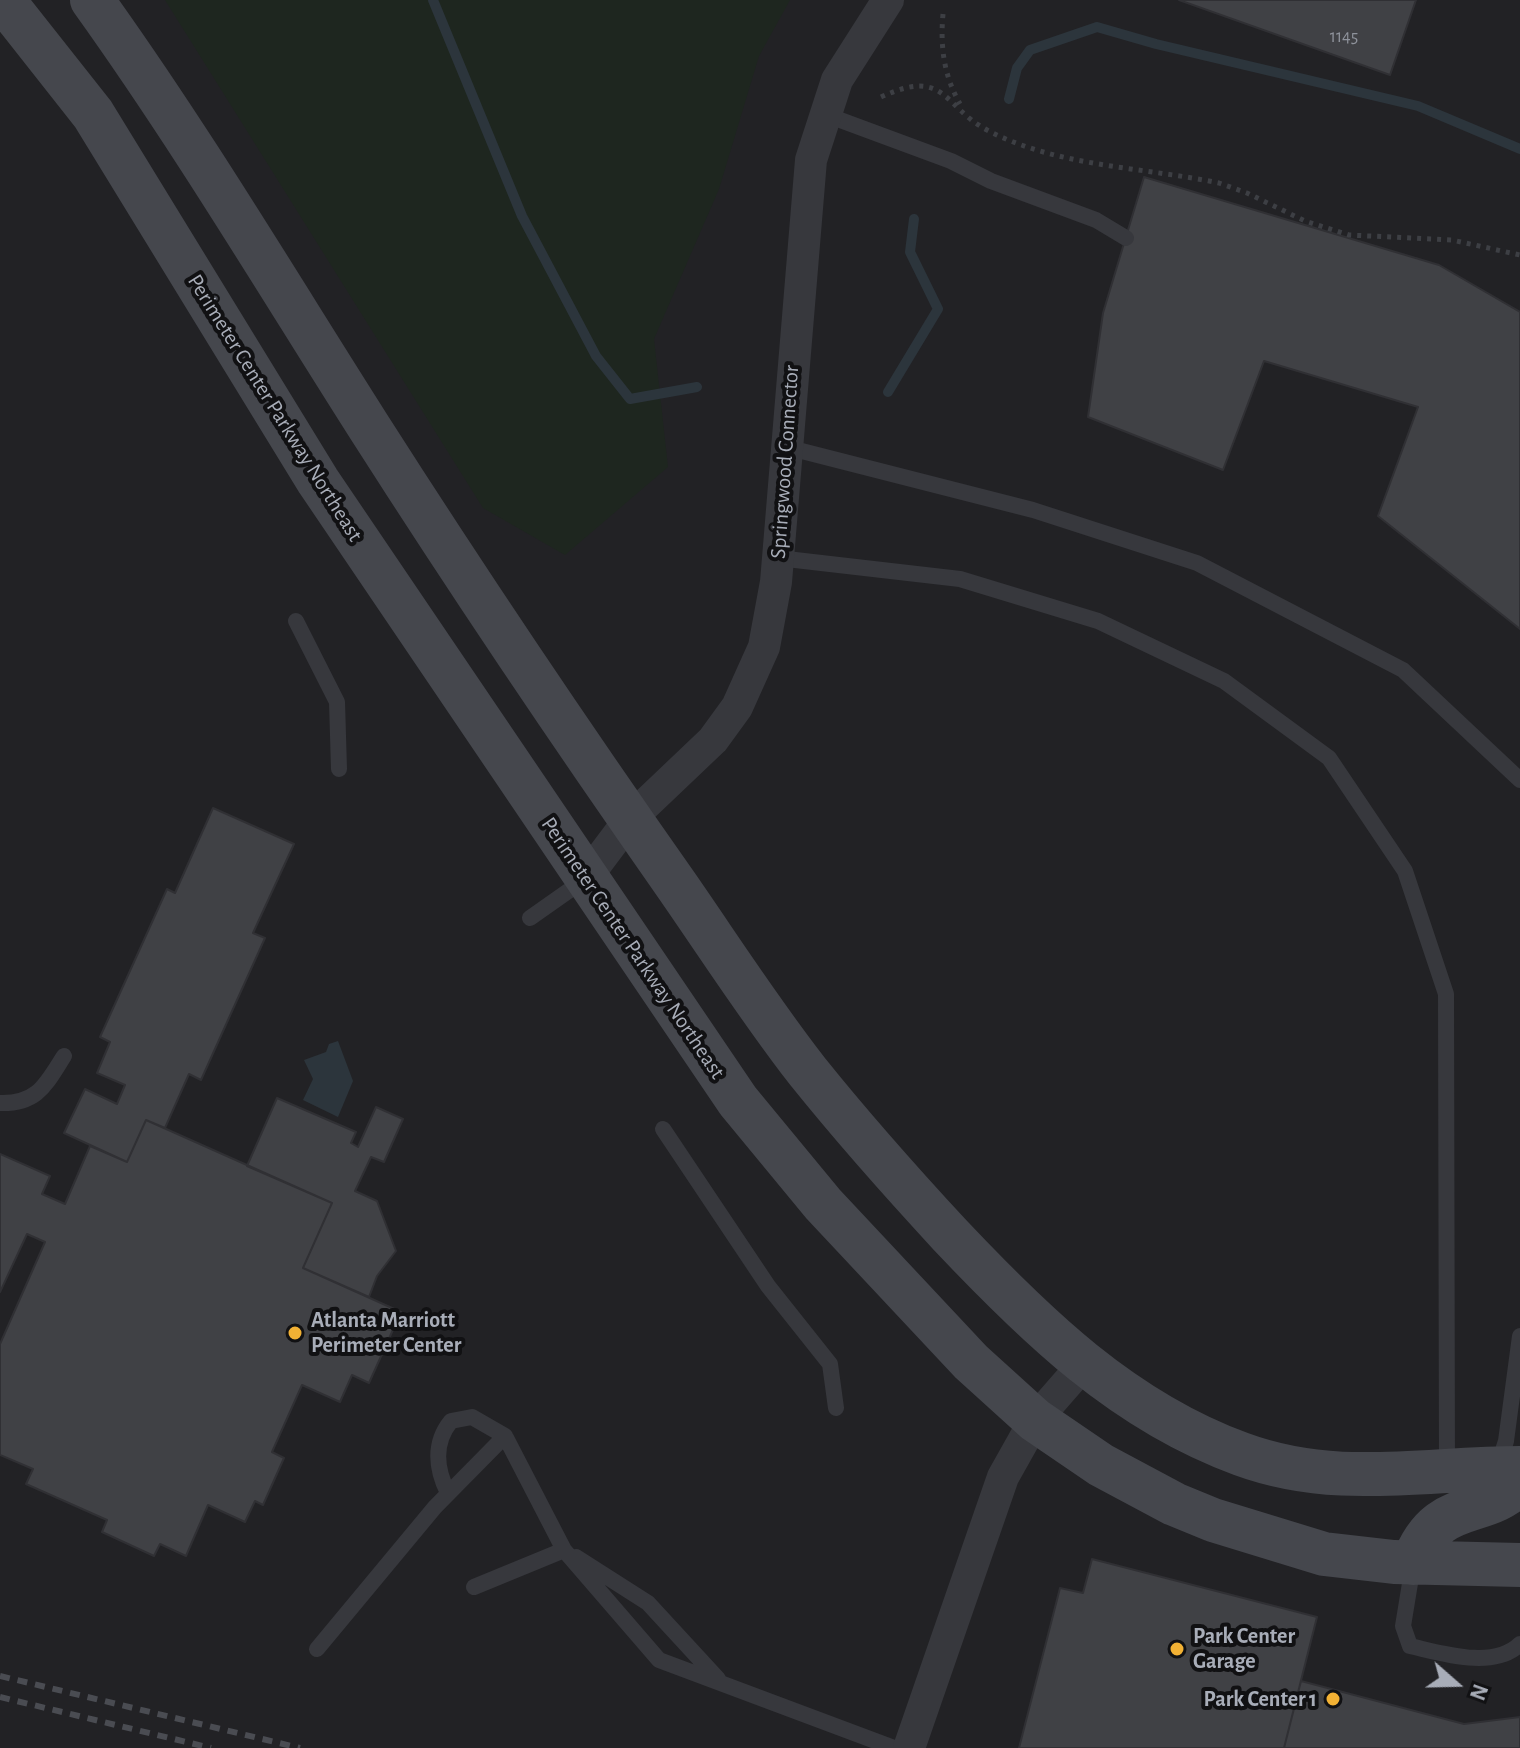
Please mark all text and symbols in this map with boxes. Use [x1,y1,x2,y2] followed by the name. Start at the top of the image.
[1330,26,1358,48] house number: 1145
[182,270,368,546] street label: Perimeter Center Parkway Northeast
[765,364,805,560] street label: Springwood Connector
[535,812,731,1084] street label: Perimeter Center Parkway Northeast
[311,1307,461,1358] place label: Atlanta Marriott Perimeter Center
[286,1324,304,1342] marker: Atlanta Marriott Perimeter Center
[1193,1623,1295,1674] place label: Park Center Garage
[1168,1640,1186,1658] marker: Park Center Garage
[1416,1644,1496,1724] north arrow
[1466,1681,1492,1703] text: N
[1204,1686,1317,1712] place label: Park Center 1
[1324,1690,1342,1708] marker: Park Center 1

